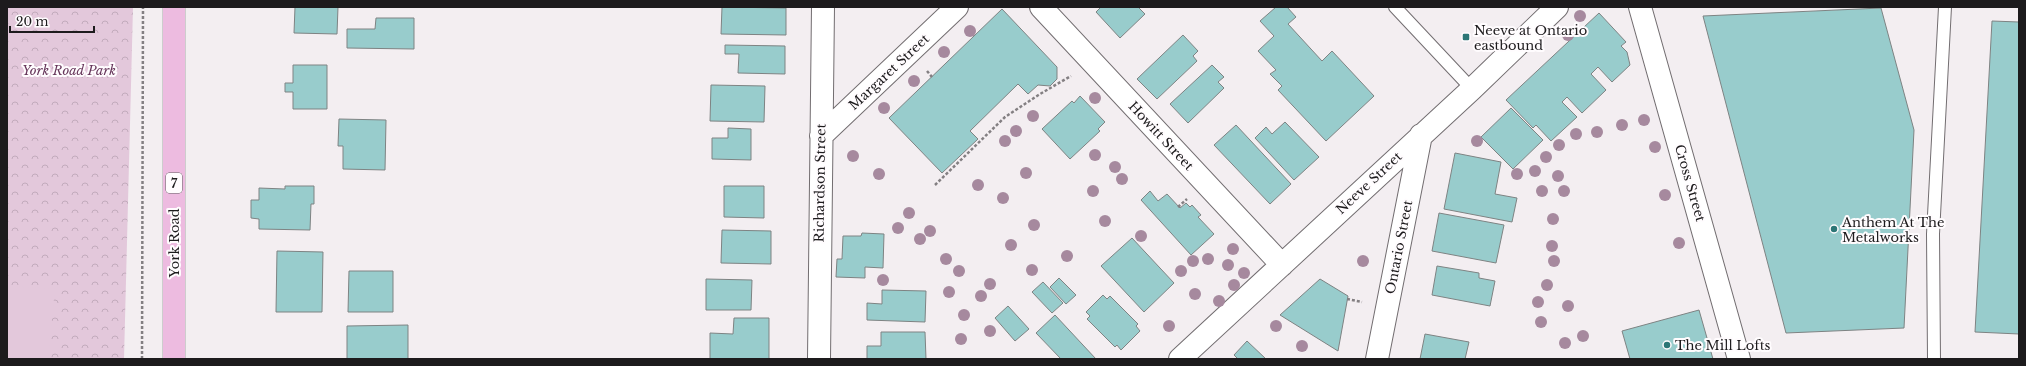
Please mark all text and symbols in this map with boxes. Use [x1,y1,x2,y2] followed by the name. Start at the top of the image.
[10,8,94,34] scale bar
[16,14,48,29] text: 20 m
[1474,22,1587,54] place label: Neeve at Ontario eastbound
[845,30,933,114] street label: Margaret Street
[1461,32,1471,42] marker: Neeve at Ontario eastbound
[22,62,116,79] park label: York Road Park
[1125,98,1197,174] street label: Howitt Street
[810,123,830,243] street label: Richardson Street
[1671,142,1709,224] street label: Cross Street
[1332,148,1406,218] street label: Neeve Street
[166,173,182,193] road number: 7
[1382,198,1416,295] street label: Ontario Street
[166,208,183,279] street label: York Road
[1841,214,1945,246] place label: Anthem At The Metalworks
[1829,224,1839,234] marker: Anthem At The Metalworks
[1675,337,1771,354] place label: The Mill Lofts
[1662,340,1672,350] marker: The Mill Lofts

